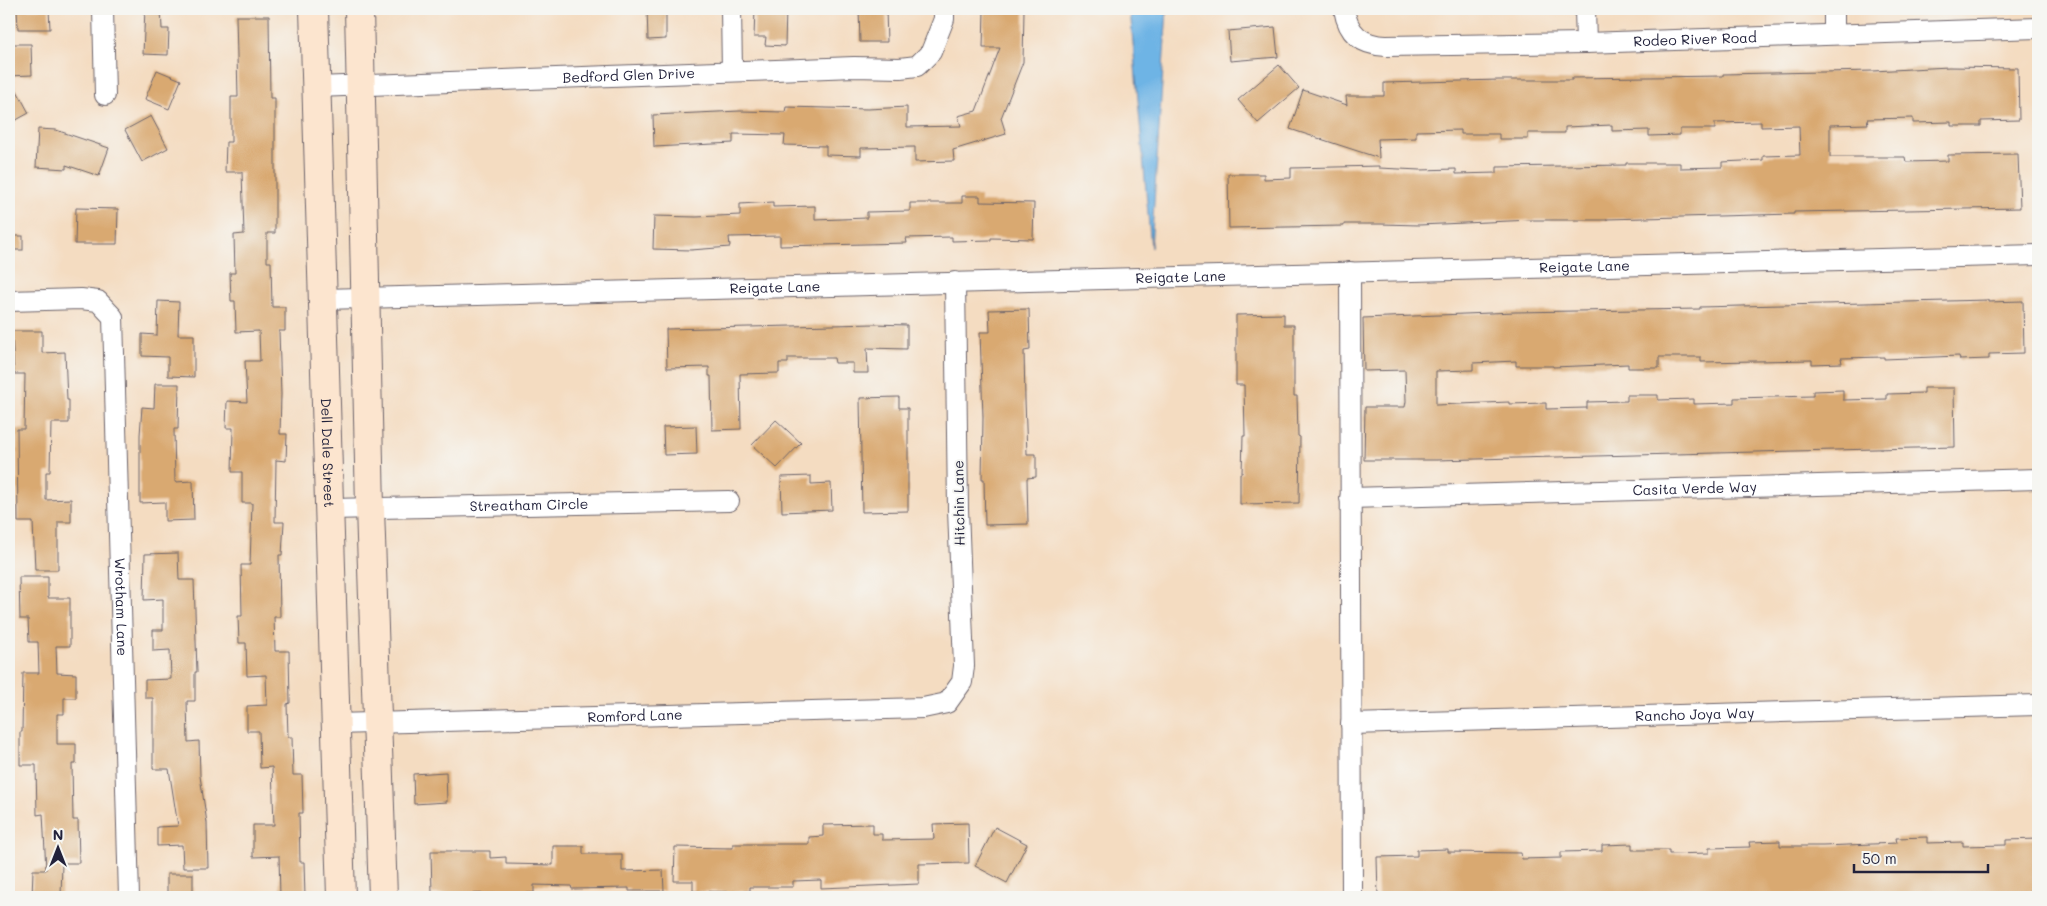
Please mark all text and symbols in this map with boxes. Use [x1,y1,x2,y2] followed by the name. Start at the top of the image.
[1633,27,1757,50] street label: Rodeo River Road
[562,63,695,87] street label: Bedford Glen Drive
[1539,255,1630,277] street label: Reigate Lane
[1135,266,1226,287] street label: Reigate Lane
[729,276,820,298] street label: Reigate Lane
[317,398,339,508] street label: Dell Dale Street
[948,460,969,546] street label: Hitchin Lane
[1632,477,1757,499] street label: Casita Verde Way
[469,494,588,515] street label: Streatham Circle
[111,557,132,656] street label: Wrotham Lane
[1635,703,1755,725] street label: Rancho Joya Way
[587,705,683,726] street label: Romford Lane
[32,824,82,874] north arrow
[53,825,63,844] text: N
[1854,841,1988,873] scale bar
[1862,848,1897,868] text: 50 m

